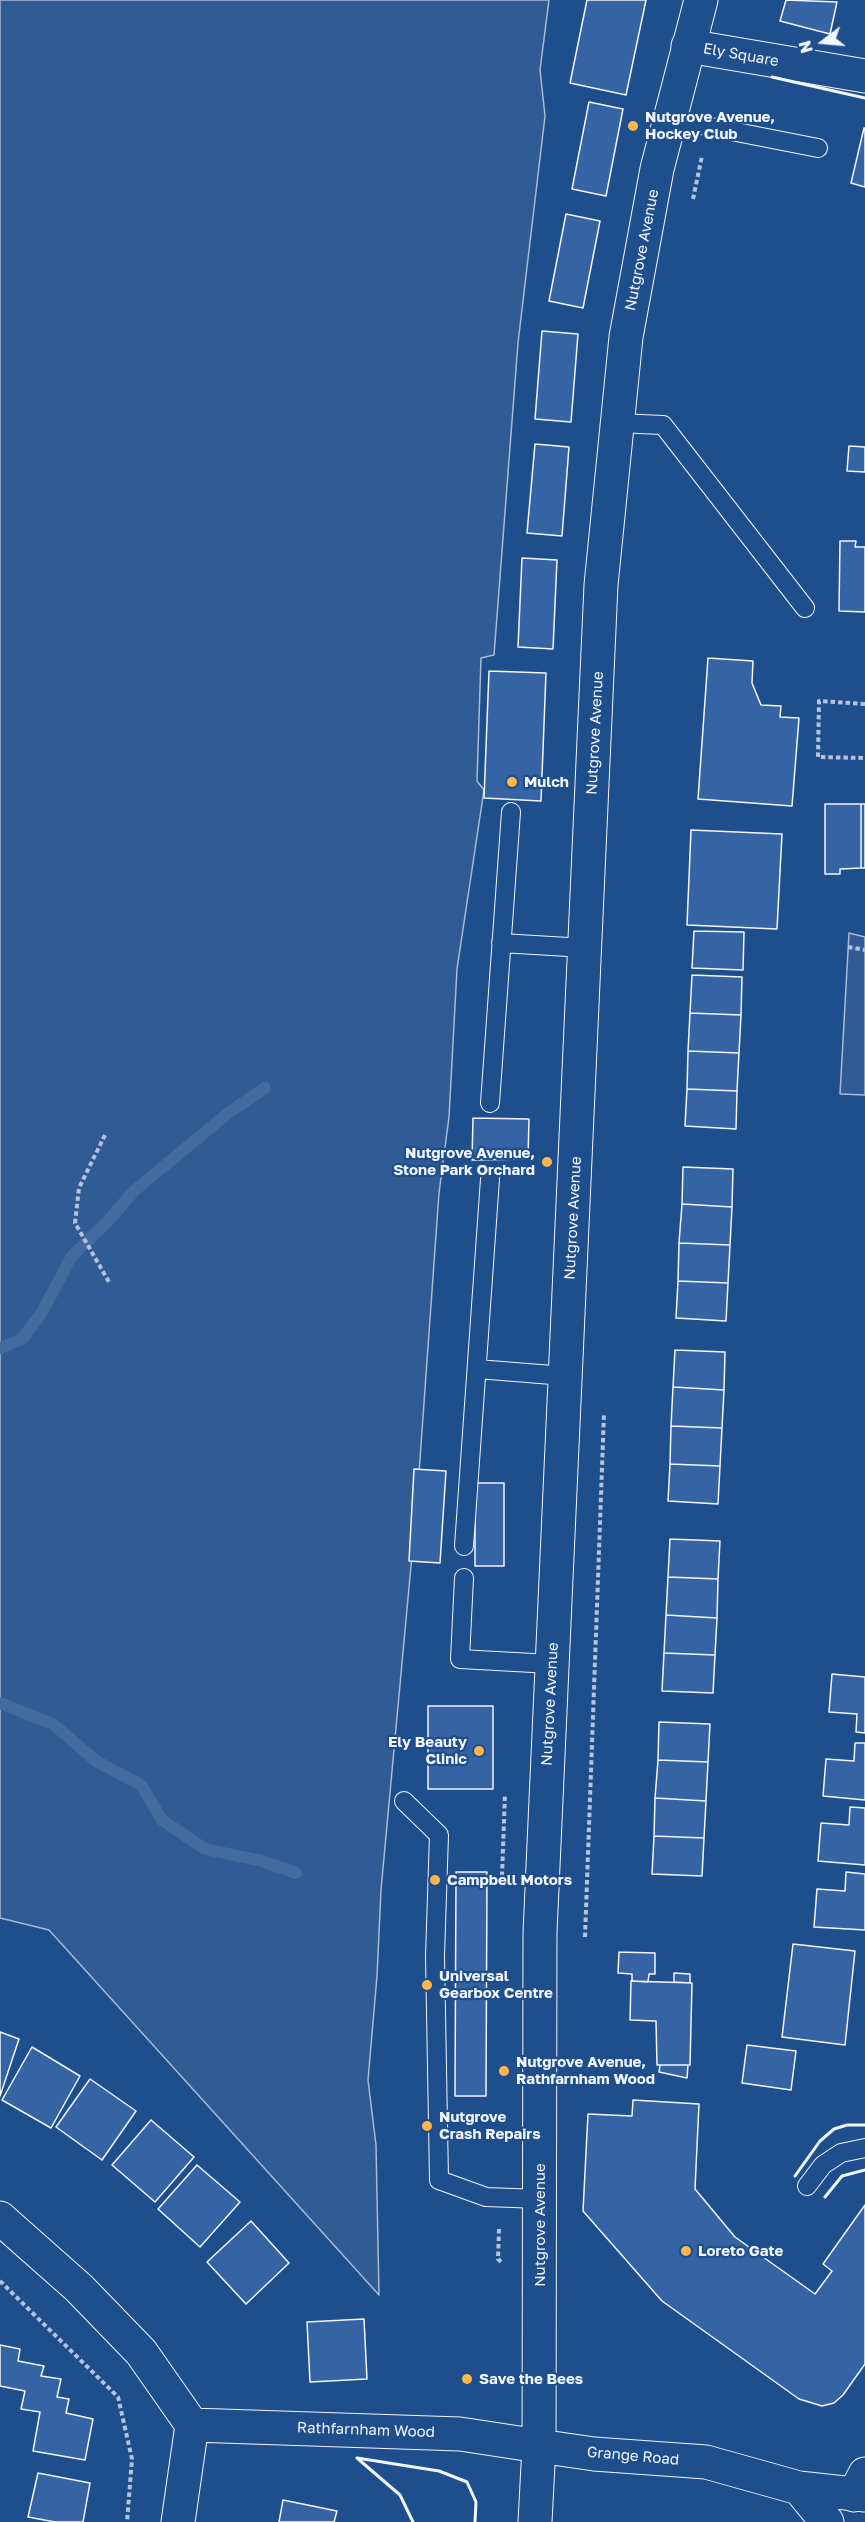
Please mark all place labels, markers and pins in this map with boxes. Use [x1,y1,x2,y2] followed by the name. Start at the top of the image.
[645,108,775,143] place label: Nutgrove Avenue, Hockey Club
[626,119,640,133] marker: Nutgrove Avenue, Hockey Club
[524,773,569,791] place label: Mulch
[505,775,519,789] marker: Mulch
[393,1144,535,1179] place label: Nutgrove Avenue, Stone Park Orchard
[540,1155,554,1169] marker: Nutgrove Avenue, Stone Park Orchard
[388,1733,467,1768] place label: Ely Beauty Clinic
[472,1744,486,1758] marker: Ely Beauty Clinic
[447,1871,572,1889] place label: Campbell Motors
[428,1873,442,1887] marker: Campbell Motors
[439,1967,553,2002] place label: Universal Gearbox Centre
[420,1978,434,1992] marker: Universal Gearbox Centre
[516,2053,655,2088] place label: Nutgrove Avenue, Rathfarnham Wood
[497,2064,511,2078] marker: Nutgrove Avenue, Rathfarnham Wood
[439,2108,541,2143] place label: Nutgrove Crash Repairs
[420,2119,434,2133] marker: Nutgrove Crash Repairs
[698,2242,783,2260] place label: Loreto Gate
[679,2244,693,2258] marker: Loreto Gate
[479,2370,583,2388] place label: Save the Bees
[460,2372,474,2386] marker: Save the Bees

